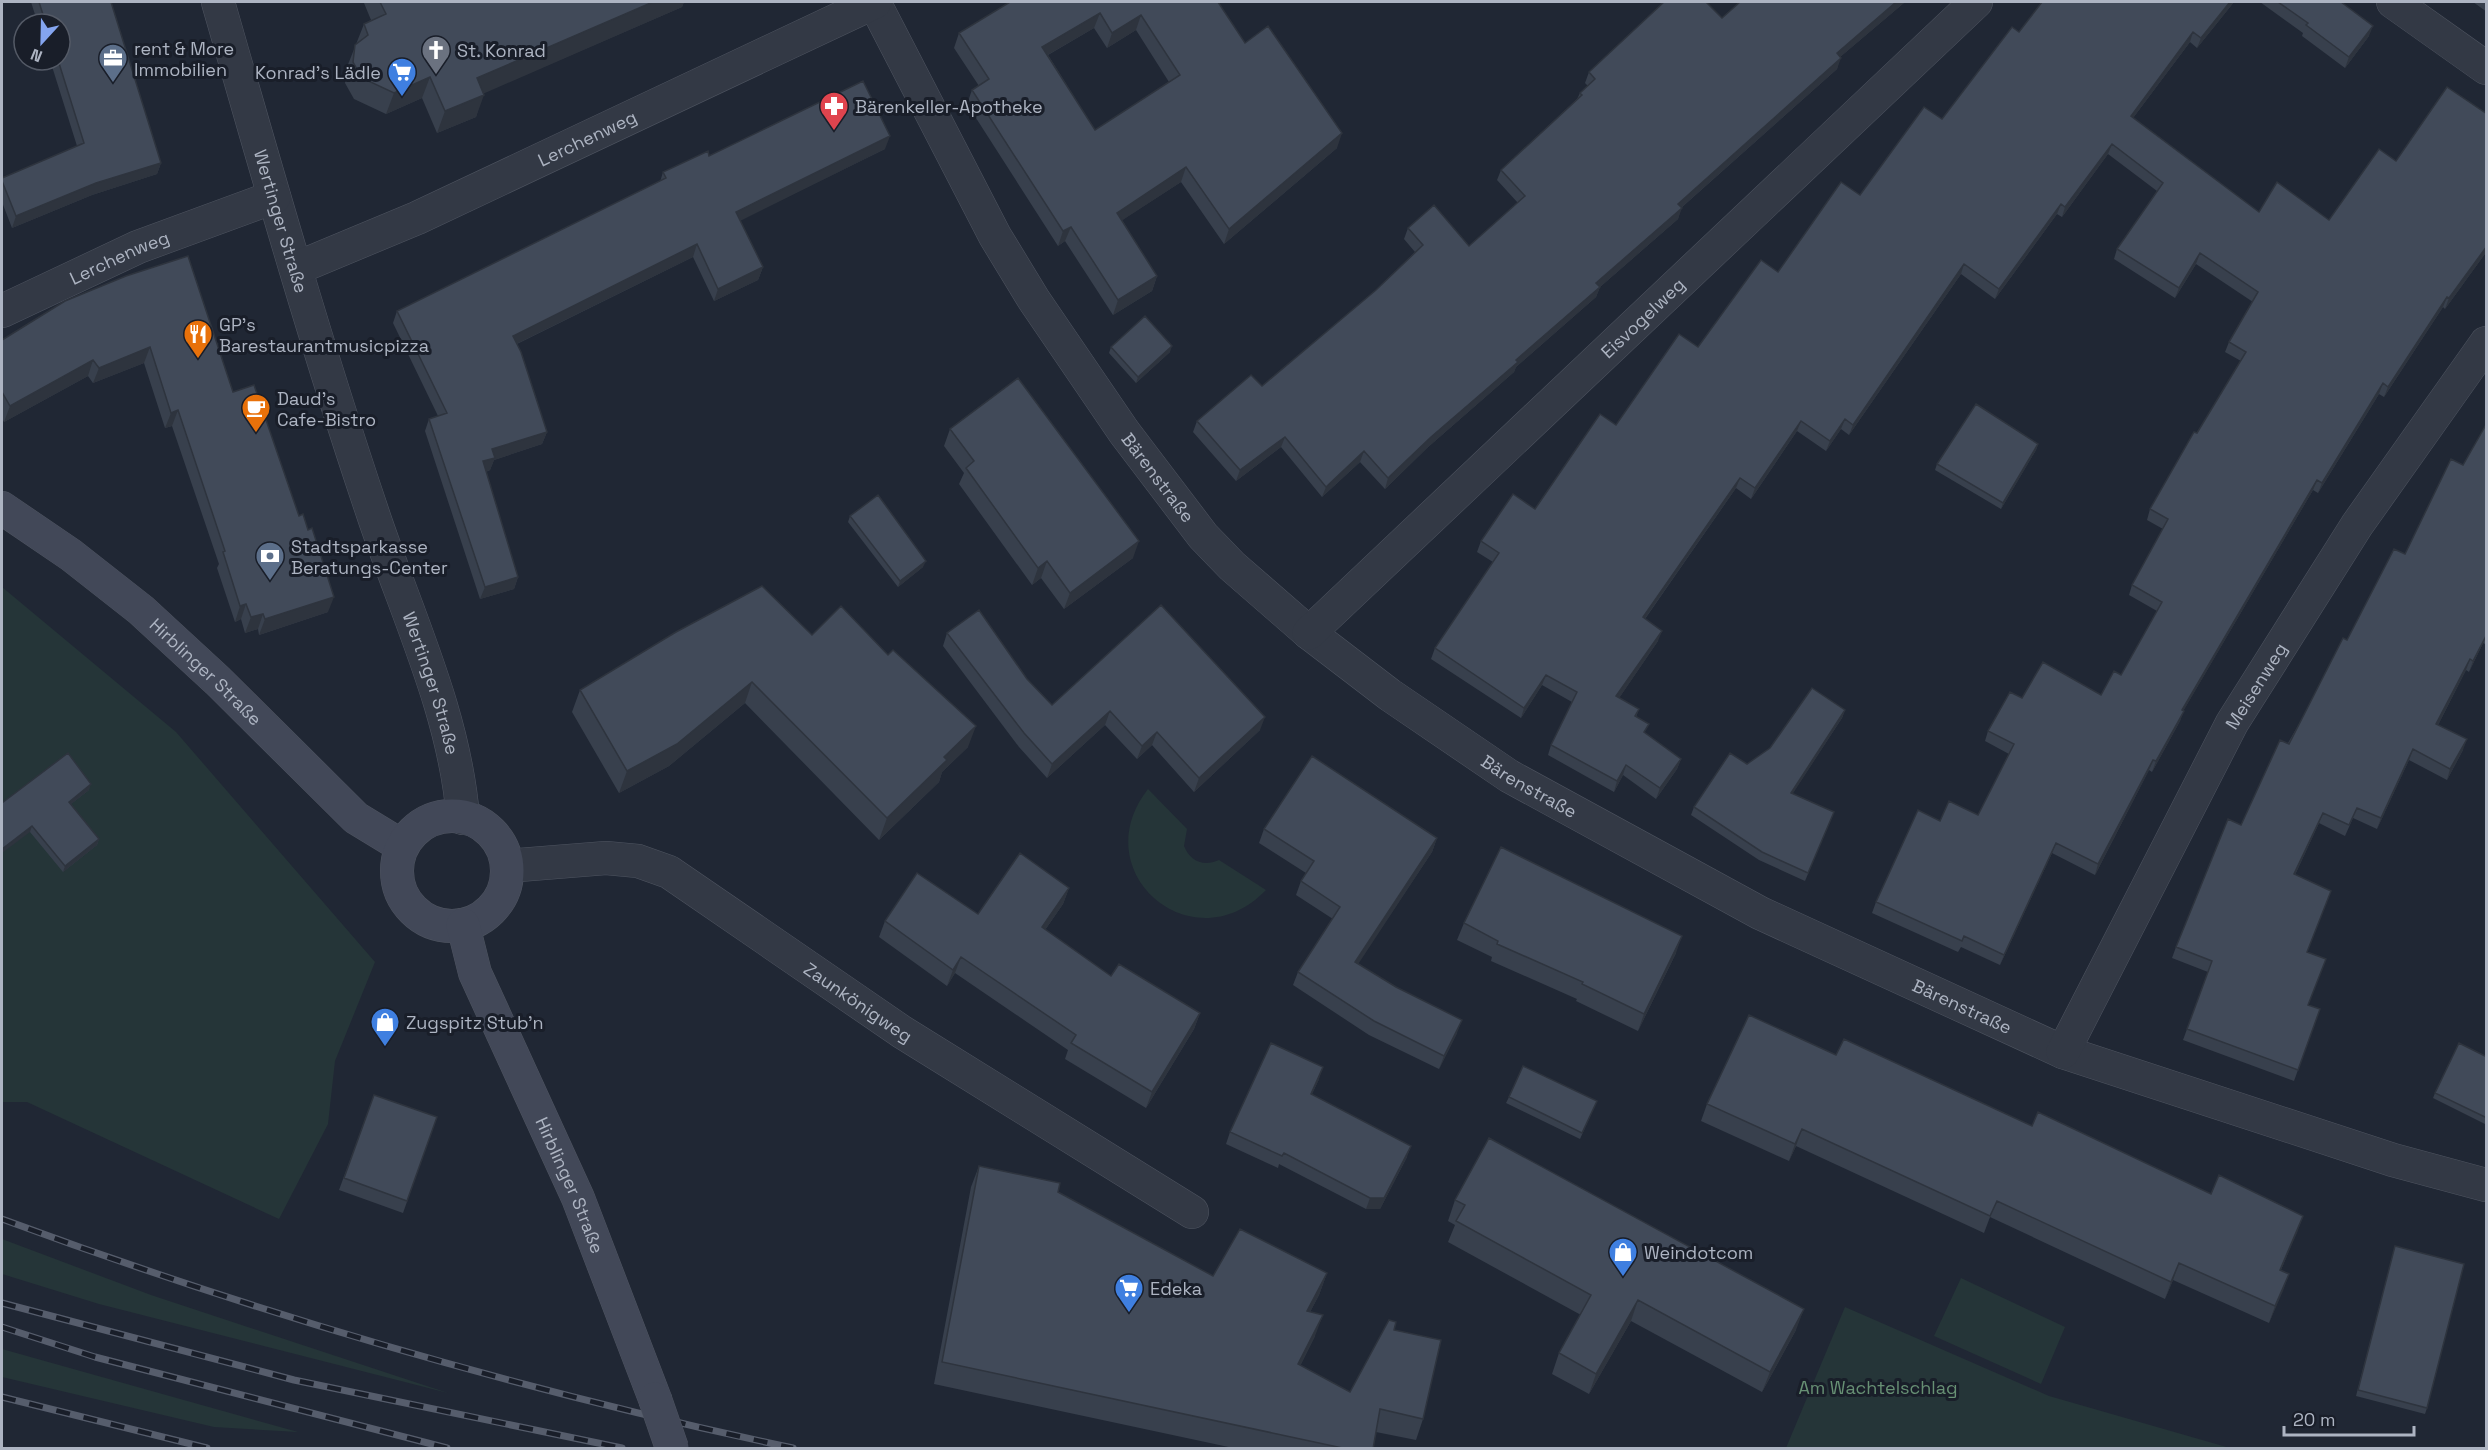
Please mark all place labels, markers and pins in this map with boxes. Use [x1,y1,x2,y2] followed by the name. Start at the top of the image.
[420,34,452,76] church icon: St. Konrad
[134,37,234,81] place label: rent & More Immobilien
[457,39,546,62] place label: St. Konrad
[97,42,129,84] office icon: rent & More Immobilien
[386,56,418,98] supermarket icon: Konrad's Lädle
[255,61,381,84] place label: Konrad's Lädle
[818,90,850,132] pharmacy icon: Bärenkeller-Apotheke
[855,95,1043,118] place label: Bärenkeller-Apotheke
[219,313,429,357] place label: GP's Barestaurantmusicpizza
[182,318,214,360] restaurant icon: GP's Barestaurantmusicpizza
[277,387,376,431] place label: Daud's Cafe-Bistro
[240,392,272,434] cafe icon: Daud's Cafe-Bistro
[291,535,448,579] place label: Stadtsparkasse Beratungs-Center
[254,540,286,582] bank icon: Stadtsparkasse Beratungs-Center
[369,1006,401,1048] shop icon: Zugspitz Stub'n
[406,1011,544,1034] place label: Zugspitz Stub'n
[1607,1236,1639,1278] shop icon: Weindotcom
[1644,1241,1753,1264] place label: Weindotcom
[1113,1272,1145,1314] supermarket icon: Edeka
[1150,1277,1202,1300] place label: Edeka

